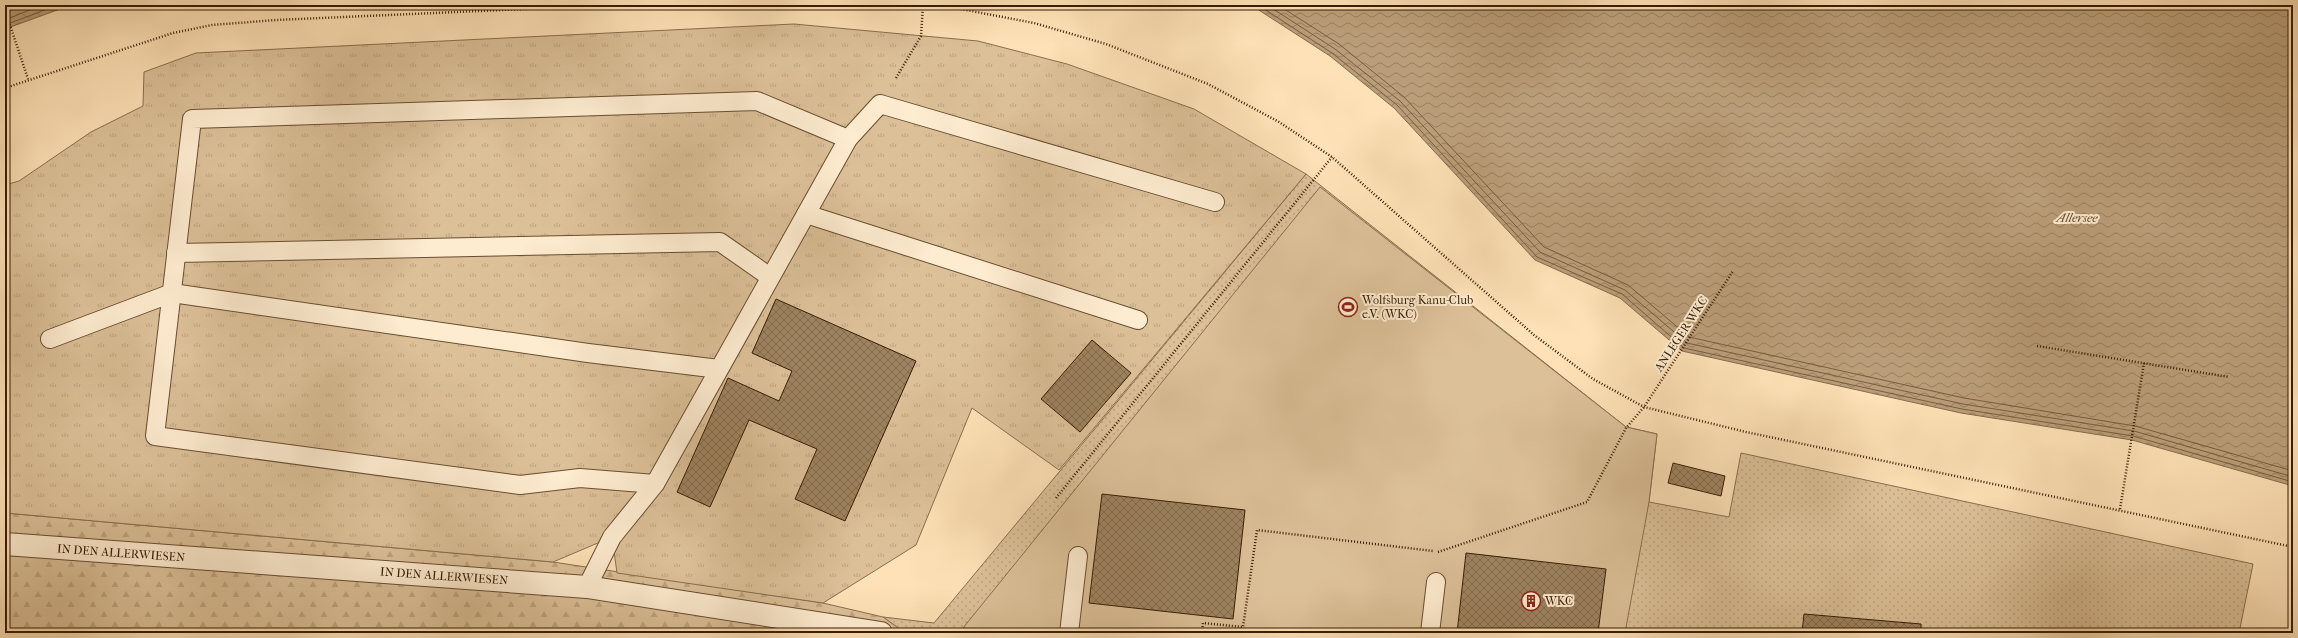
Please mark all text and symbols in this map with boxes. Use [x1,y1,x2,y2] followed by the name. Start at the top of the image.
[2055,210,2098,225] water label: Allersee
[1361,293,1473,321] place label: Wolfsburg Kanu-Club e.V. (WKC)
[1651,294,1710,375] street label: ANLEGER WKC
[1337,296,1359,318] sports icon: Wolfsburg Kanu-Club e.V. (WKC)
[57,542,185,564] street label: IN DEN ALLERWIESEN
[380,565,508,587] street label: IN DEN ALLERWIESEN
[1520,590,1542,612] building icon: WKC
[1544,594,1573,608] place label: WKC

